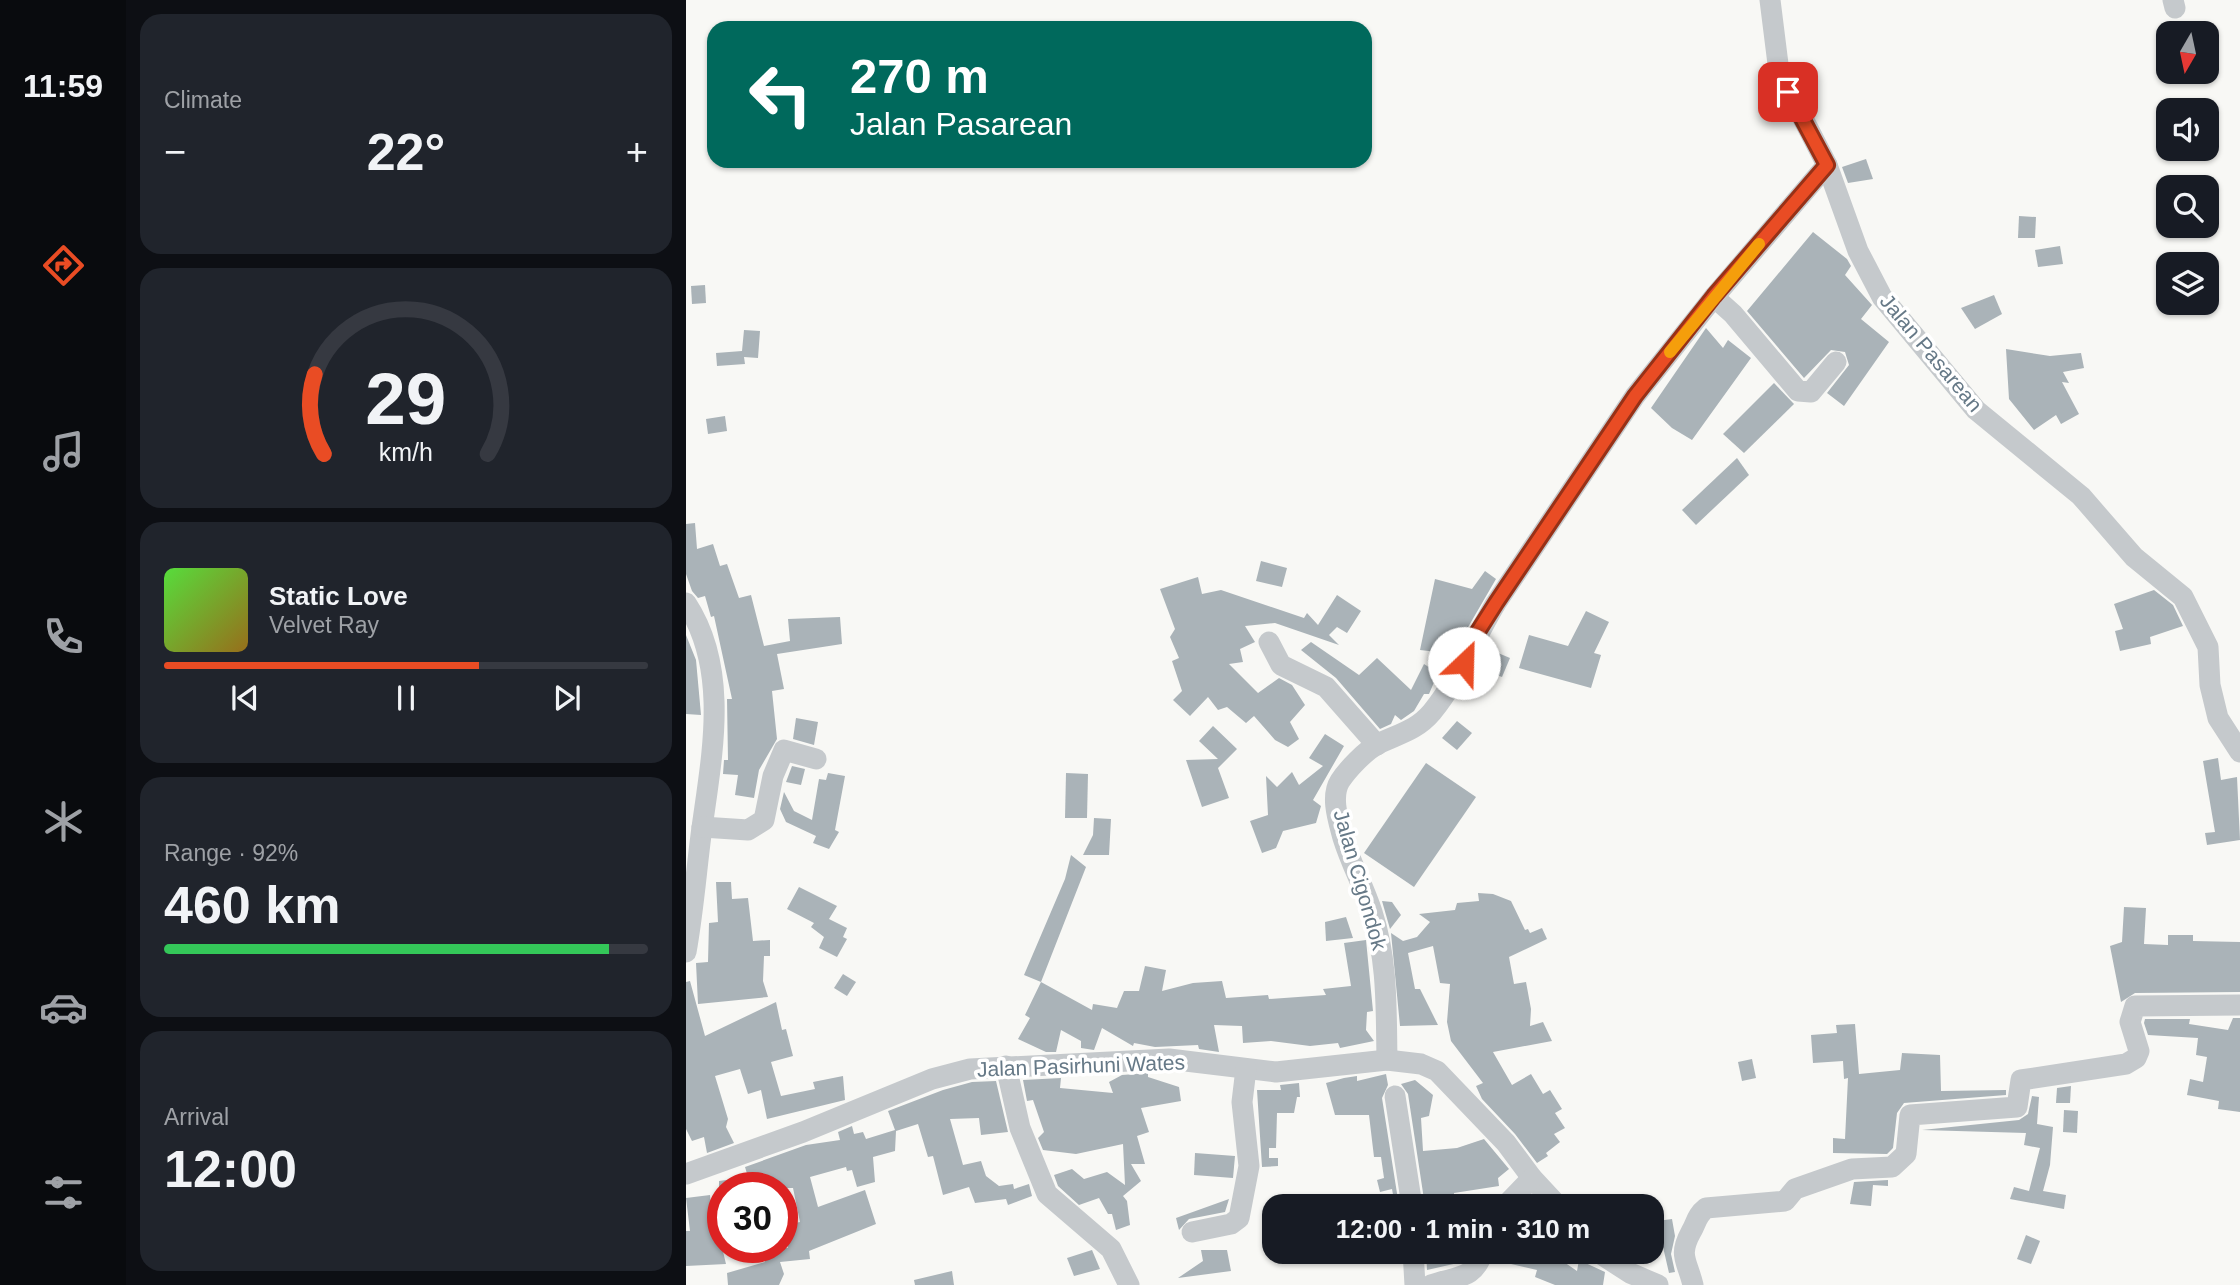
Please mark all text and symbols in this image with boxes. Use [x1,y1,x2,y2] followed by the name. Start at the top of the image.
[2156,21,2219,84] north arrow
[2156,21,2219,315] map controls
[735,49,826,140] icon: left
[850,49,989,103] text: 270 m
[1758,62,1818,122] pin
[23,68,103,104] text: 11:59
[1769,73,1807,111] icon: arrive
[164,87,242,113] text: Climate
[2156,98,2219,161] button: sound
[850,106,1072,142] text: Jalan Pasarean
[367,123,445,181] text: 22°
[164,131,186,173] text: −
[626,131,648,173] text: +
[2156,175,2219,238] button: search
[39,241,88,290] icon: directions
[2156,252,2219,315] button: layers
[1876,289,1987,416] street label: Jalan Pasarean
[366,359,446,440] text: 29
[39,427,88,476] icon: music
[379,438,433,466] text: km/h
[269,581,408,611] text: Static Love
[39,612,88,661] icon: phone
[269,612,379,638] text: Velvet Ray
[1427,626,1501,700] position arrow
[226,679,264,717] icon: previous
[387,679,425,717] icon: pause
[548,679,586,717] icon: next
[39,797,88,846] icon: climate
[1329,807,1392,953] street label: Jalan Cigondok
[164,840,298,866] text: Range · 92%
[164,876,340,934] text: 460 km
[39,983,88,1032] icon: car
[977,1050,1185,1081] street label: Jalan Pasirhuni Wates
[164,1104,229,1130] text: Arrival
[164,1140,297,1198] text: 12:00
[39,1168,88,1217] icon: filters
[707,1172,798,1263] speed limit sign: 30
[1336,1214,1590,1244] text: 12:00 · 1 min · 310 m

